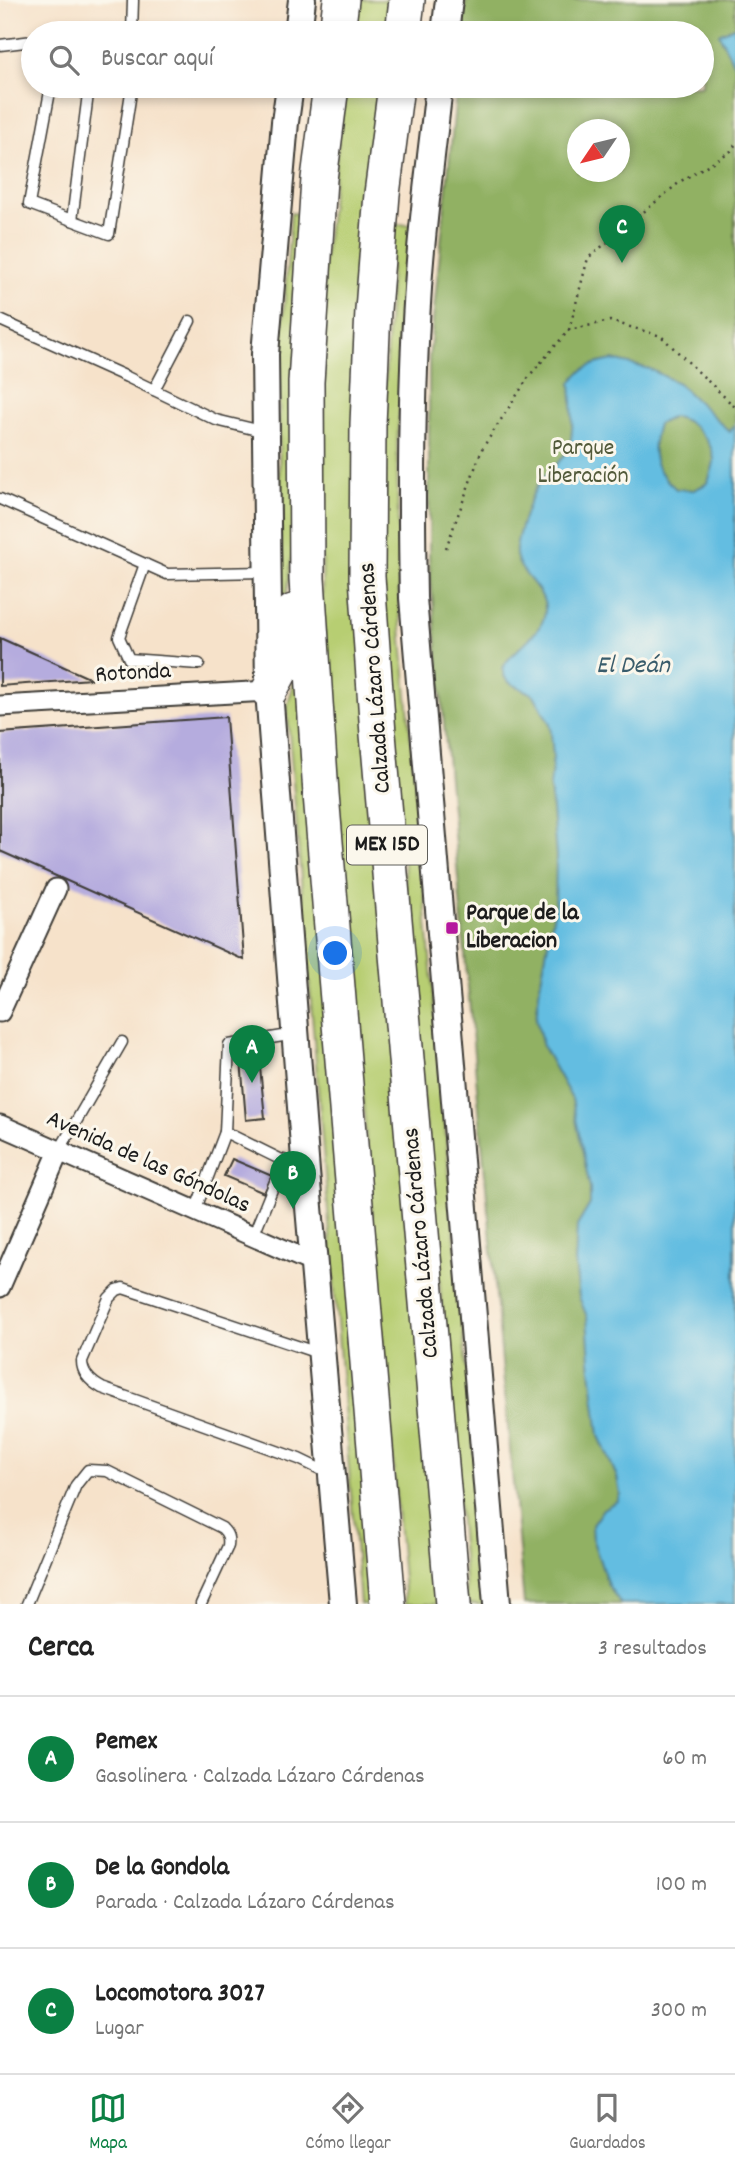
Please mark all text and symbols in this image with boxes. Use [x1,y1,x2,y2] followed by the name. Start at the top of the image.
[21,21,714,98] search box
[45,41,83,79] icon: search
[101,41,213,78] text: Buscar aquí
[567,119,630,182] north arrow
[599,205,645,263] pin: C
[537,432,629,494] park label: Parque Liberación
[351,561,401,795] street label: Calzada Lázaro Cárdenas
[596,648,671,685] water label: El Deán
[94,655,172,693] street label: Rotonda
[347,825,427,864] road number: MEX 15D
[466,897,579,959] place label: Parque de la Liberacion
[444,920,460,936] marker: Parque de la Liberacion
[318,936,352,970] your location
[229,1025,275,1083] pin: A
[41,1103,255,1223] street label: Avenida de las Góndolas
[395,1126,449,1360] street label: Calzada Lázaro Cárdenas
[270,1151,316,1209] pin: B
[28,1628,93,1671] text: Cerca
[598,1633,707,1666] text: 3 resultados
[95,1724,157,1761] text: Pemex
[45,1743,57,1776] text: A
[662,1743,707,1776] text: 60 m
[95,1761,425,1794] text: Gasolinera · Calzada Lázaro Cárdenas
[95,1850,229,1887] text: De la Gondola
[46,1869,56,1902] text: B
[656,1869,707,1902] text: 100 m
[95,1887,395,1920] text: Parada · Calzada Lázaro Cárdenas
[95,1976,265,2013] text: Locomotora 3027
[45,1995,57,2028] text: C
[651,1995,707,2028] text: 300 m
[95,2013,144,2046] text: Lugar
[89,2089,127,2158] tab: Mapa
[305,2089,391,2158] tab: Cómo llegar
[569,2089,646,2158] tab: Guardados

